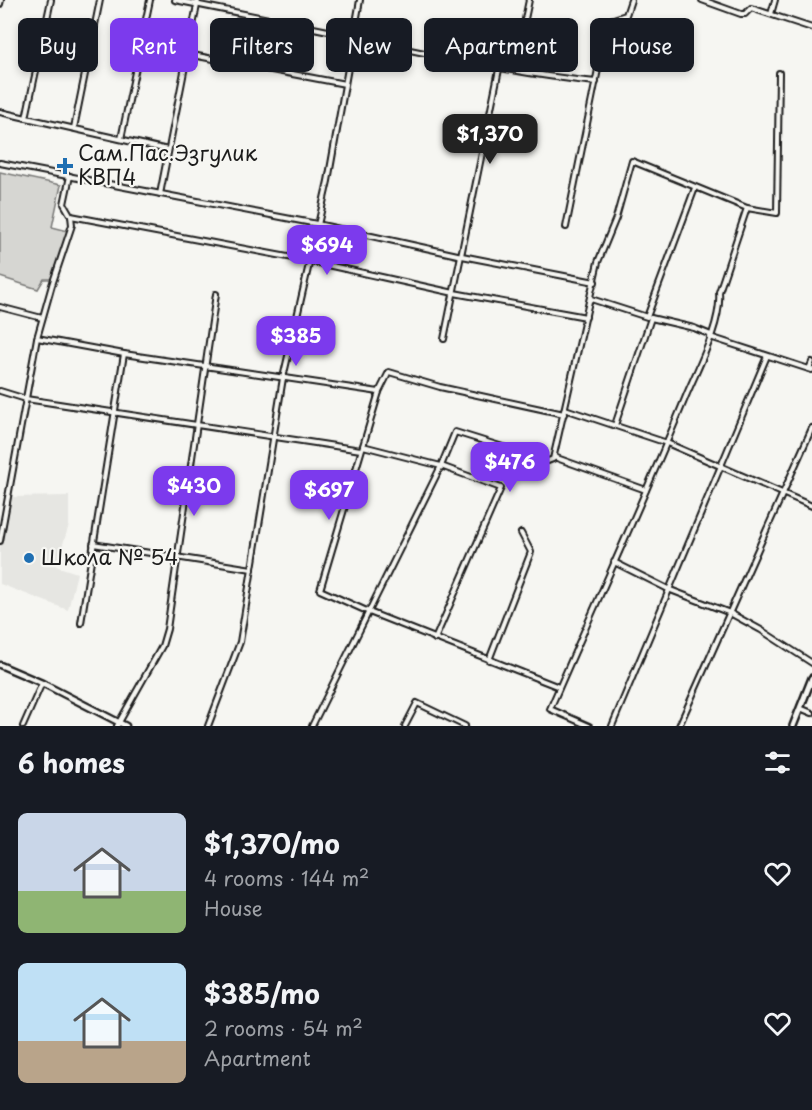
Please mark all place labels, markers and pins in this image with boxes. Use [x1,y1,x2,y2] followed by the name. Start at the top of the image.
[441,114,539,165] pin: $1,370
[78,136,258,192] place label: Сам.Пас.Эзгулик КВП4
[56,157,74,175] marker: Сам.Пас.Эзгулик КВП4
[291,225,363,276] pin: $694
[260,316,332,367] pin: $385
[474,442,546,493] pin: $476
[158,466,230,517] pin: $430
[293,470,365,521] pin: $697
[41,540,178,572] place label: Школа № 54
[22,551,36,565] marker: Школа № 54

